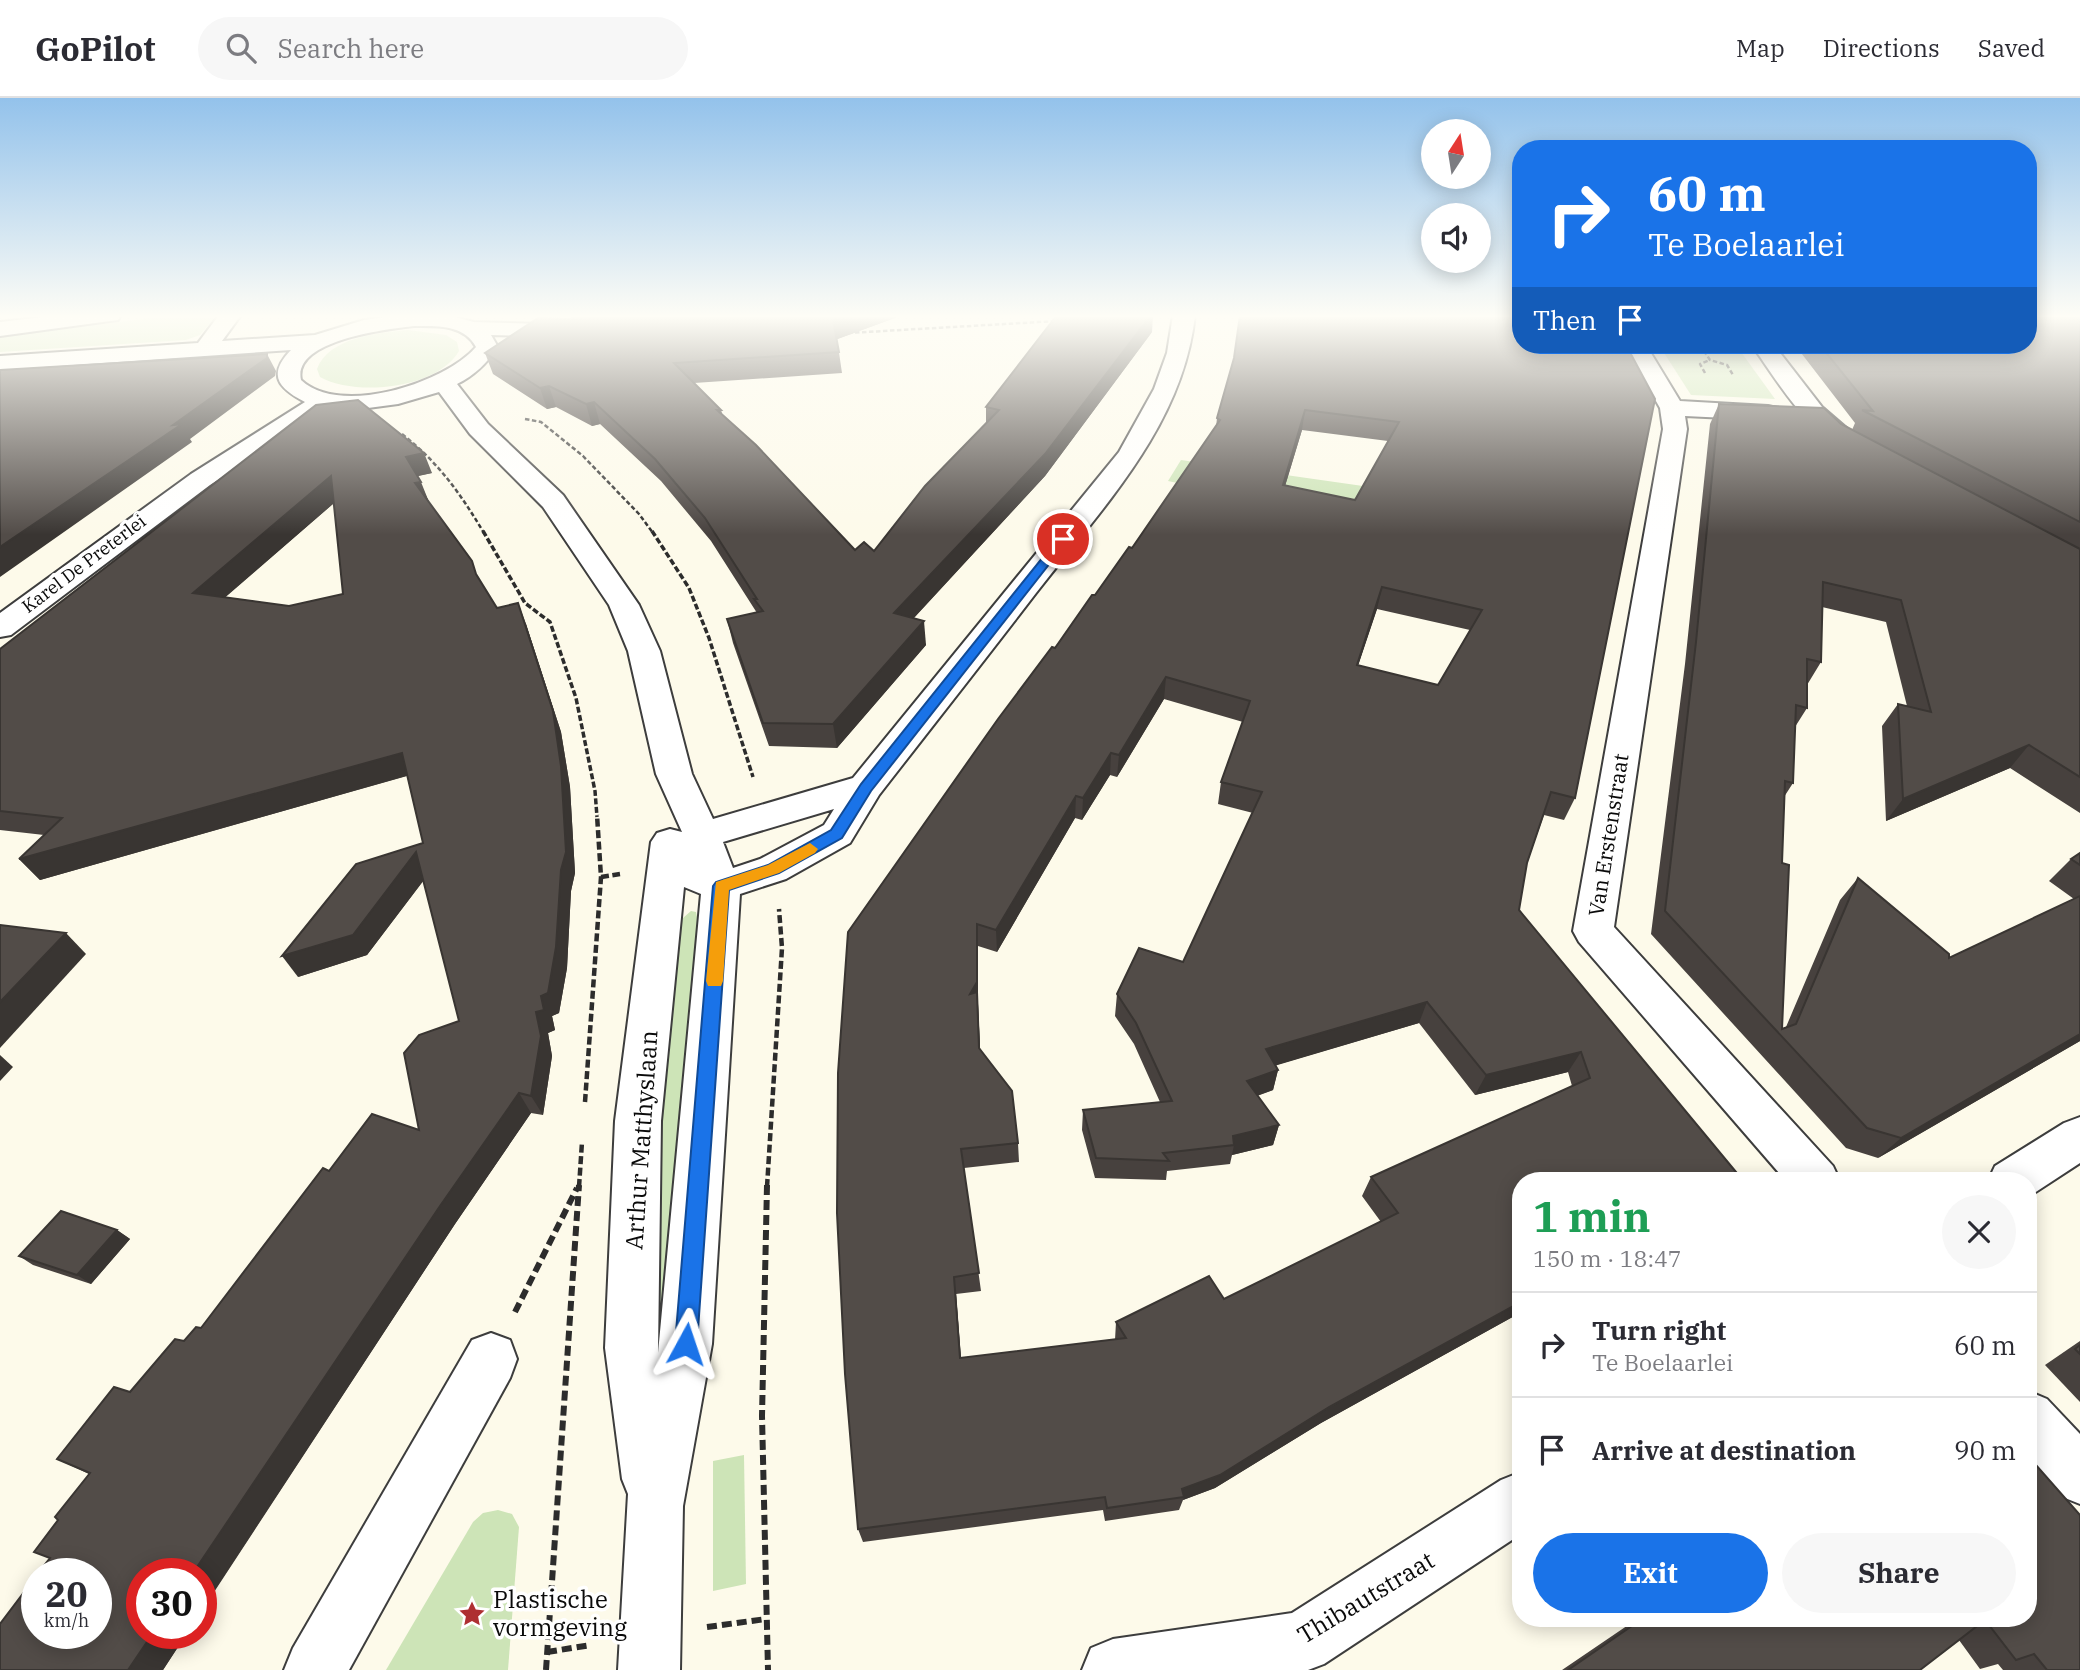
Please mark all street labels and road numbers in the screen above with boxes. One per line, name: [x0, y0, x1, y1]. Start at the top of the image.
street label: Karel De Preterlei: [17, 509, 151, 618]
street label: Van Erstenstraat: [1581, 752, 1635, 918]
street label: Arthur Matthyslaan: [617, 1029, 665, 1251]
street label: Thibautstraat: [1291, 1544, 1440, 1651]

